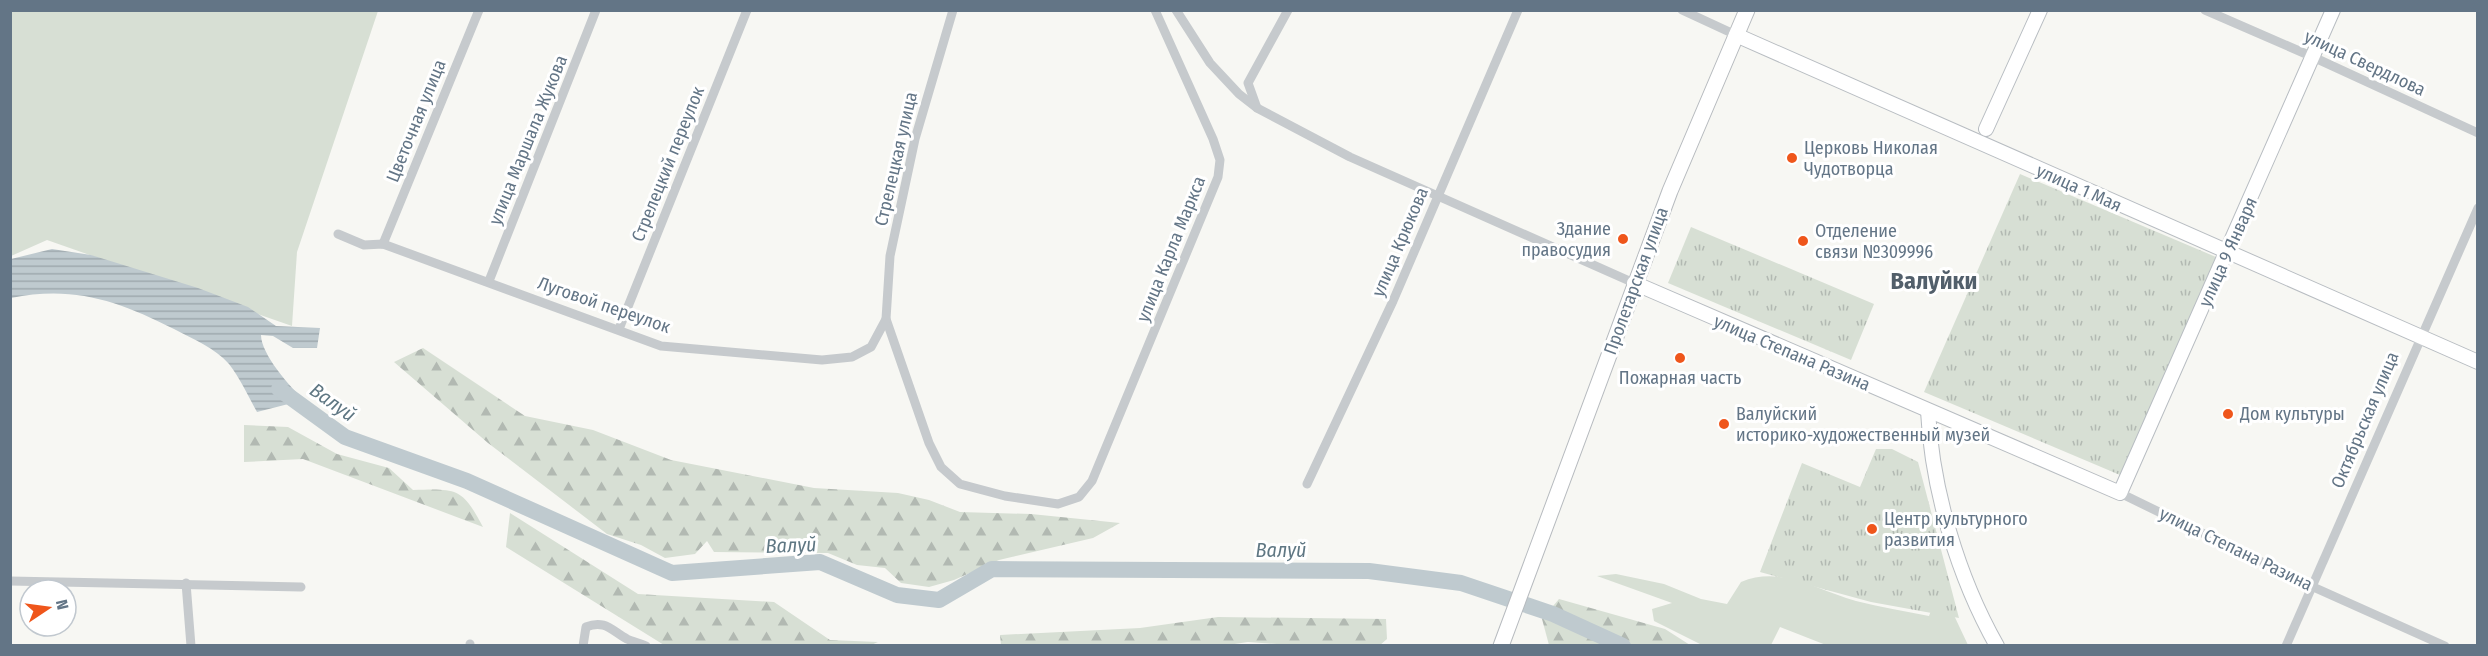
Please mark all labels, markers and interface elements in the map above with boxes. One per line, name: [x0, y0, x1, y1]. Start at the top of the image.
street label: улица Свердлова: [2301, 25, 2429, 101]
street label: улица Маршала Жукова: [484, 52, 572, 228]
street label: Цветочная улица: [381, 56, 451, 185]
street label: Стрелецкий переулок: [627, 83, 709, 245]
street label: Стрелецкая улица: [870, 90, 922, 228]
place label: Церковь Николая Чудотворца: [1804, 137, 1938, 180]
marker: Церковь Николая Чудотворца: [1785, 151, 1799, 165]
street label: улица 1 Мая: [2033, 159, 2125, 217]
street label: улица Карла Маркса: [1132, 173, 1210, 325]
street label: улица Крюкова: [1367, 184, 1433, 300]
street label: улица 9 Января: [2194, 194, 2262, 310]
street label: Пролетарская улица: [1599, 204, 1673, 358]
place label: Здание правосудия: [1522, 218, 1611, 261]
place label: Отделение связи №309996: [1815, 220, 1933, 263]
marker: Здание правосудия: [1616, 232, 1630, 246]
marker: Отделение связи №309996: [1796, 234, 1810, 248]
district label: Валуйки: [1891, 267, 1977, 295]
street label: Луговой переулок: [535, 272, 674, 338]
street label: улица Степана Разина: [1711, 310, 1874, 396]
street label: Октябрьская улица: [2326, 348, 2404, 491]
marker: Пожарная часть: [1673, 351, 1687, 365]
place label: Пожарная часть: [1619, 367, 1741, 389]
water label: Валуй: [305, 378, 361, 426]
place label: Валуйский историко-художественный музей: [1736, 403, 1990, 446]
place label: Дом культуры: [2239, 403, 2345, 425]
marker: Дом культуры: [2221, 407, 2235, 421]
marker: Валуйский историко-художественный музей: [1717, 417, 1731, 431]
street label: улица Степана Разина: [2156, 502, 2316, 596]
place label: Центр культурного развития: [1884, 508, 2028, 551]
marker: Центр культурного развития: [1865, 522, 1879, 536]
water label: Валуй: [765, 532, 817, 558]
water label: Валуй: [1256, 538, 1306, 562]
north arrow: [18, 578, 78, 638]
text: N: [52, 598, 72, 612]

